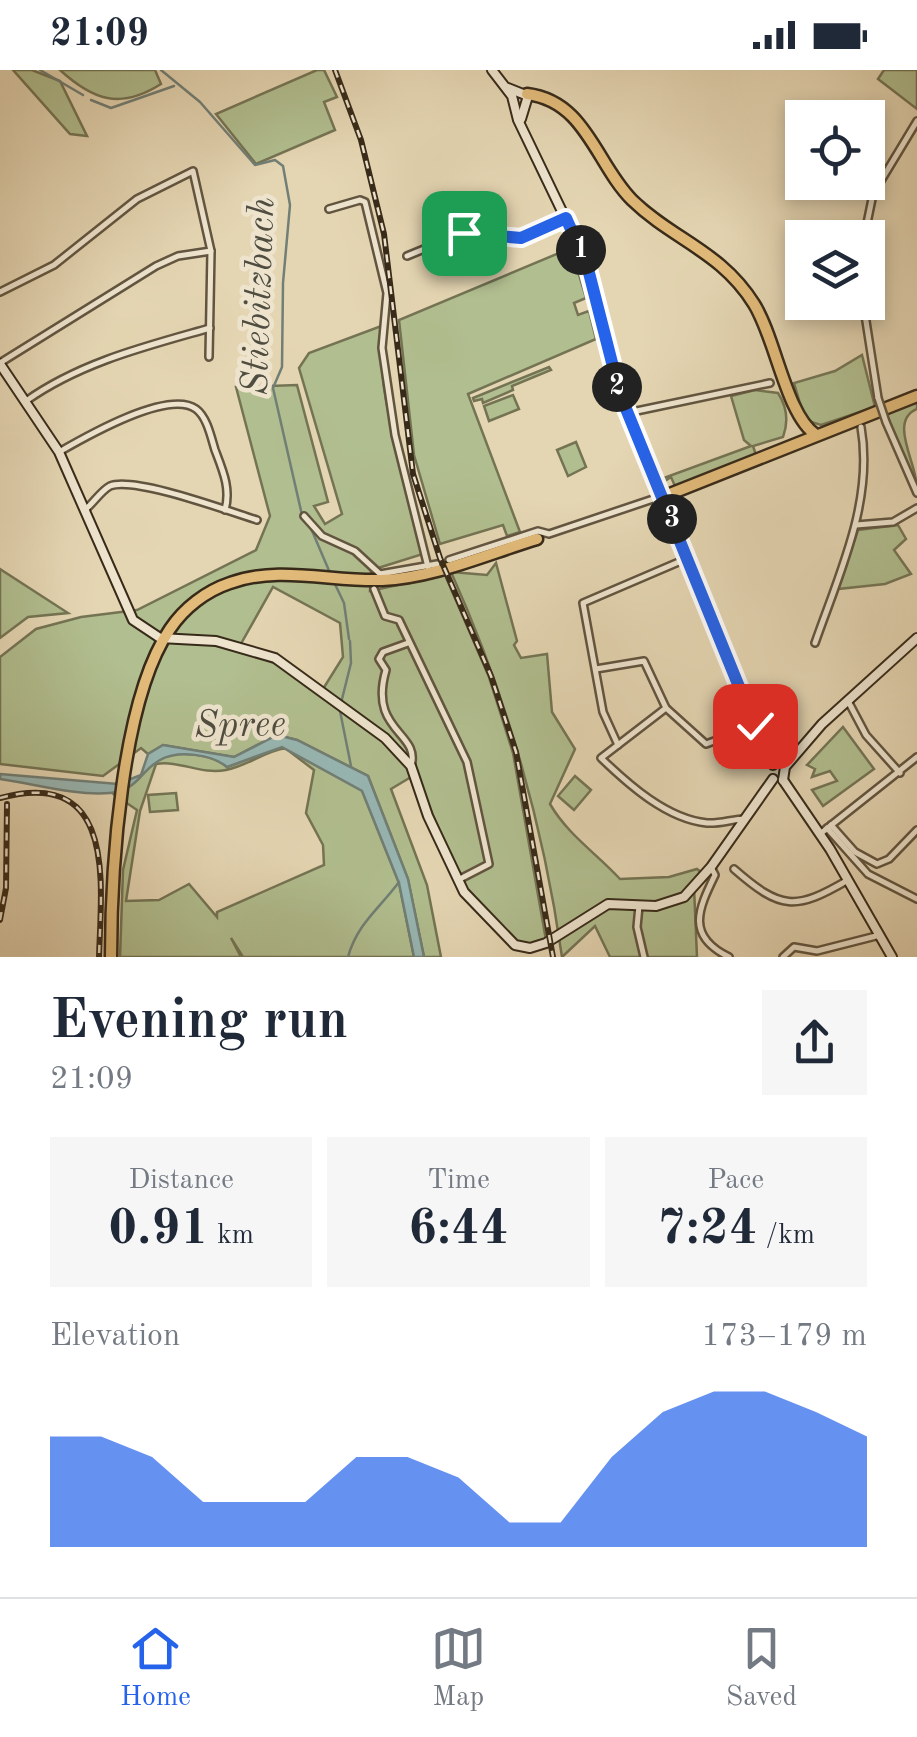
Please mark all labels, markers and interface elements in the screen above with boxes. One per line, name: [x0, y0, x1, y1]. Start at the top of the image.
text: 21:09: [50, 16, 149, 54]
map controls: [785, 100, 885, 320]
button: locate: [785, 100, 885, 200]
pin: [422, 191, 507, 276]
water label: Stiebitzbach: [238, 197, 282, 396]
icon: arrive: [437, 206, 492, 261]
button: layers: [785, 220, 885, 320]
pin: 1: [556, 225, 606, 275]
text: 1: [573, 236, 589, 264]
pin: 2: [592, 362, 642, 412]
text: 2: [609, 373, 625, 401]
pin: 3: [647, 494, 697, 544]
text: 3: [664, 505, 680, 533]
pin: [713, 684, 798, 769]
icon: check: [728, 699, 783, 754]
water label: Spree: [194, 706, 286, 746]
button: share: [762, 990, 867, 1095]
text: Evening run: [50, 995, 348, 1050]
text: 21:09: [50, 1064, 133, 1096]
text: Distance: [128, 1167, 234, 1195]
text: Time: [427, 1167, 490, 1195]
text: Pace: [707, 1167, 764, 1195]
text: 0.91: [108, 1205, 209, 1255]
text: 6:44: [408, 1205, 509, 1255]
text: 7:24: [657, 1205, 758, 1255]
text: km: [209, 1222, 254, 1250]
text: /km: [758, 1222, 815, 1250]
text: Elevation: [50, 1321, 180, 1353]
text: 173–179 m: [701, 1321, 867, 1353]
tab: Home: [120, 1621, 191, 1716]
tab: Map: [431, 1621, 486, 1716]
tab: Saved: [726, 1621, 797, 1716]

